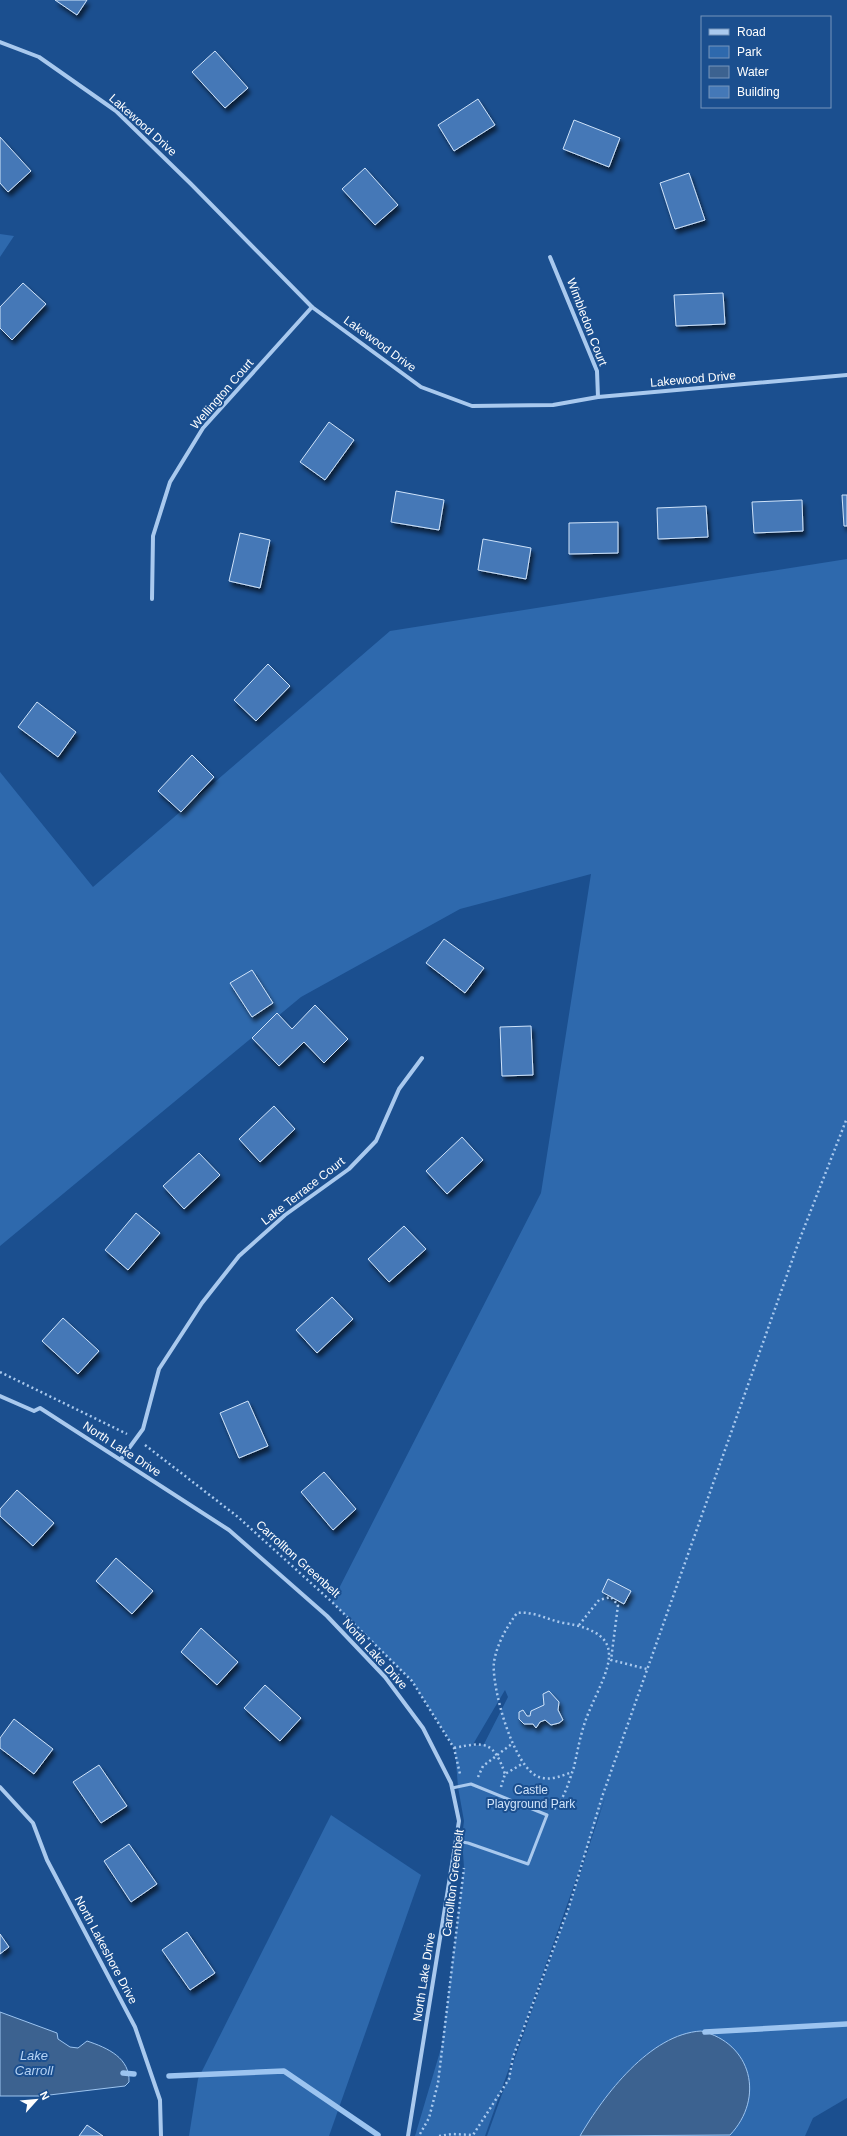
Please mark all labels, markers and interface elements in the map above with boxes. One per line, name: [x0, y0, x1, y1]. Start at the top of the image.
legend: [701, 16, 831, 108]
text: Road: [737, 25, 766, 39]
text: Park: [737, 45, 763, 59]
text: Water: [737, 65, 769, 79]
text: Building: [737, 85, 780, 99]
street label: Lakewood Drive: [106, 91, 180, 159]
street label: Wimbledon Court: [564, 276, 610, 368]
street label: Lakewood Drive: [341, 313, 419, 375]
street label: Wellington Court: [188, 356, 257, 432]
street label: Lakewood Drive: [650, 368, 737, 390]
street label: Lake Terrace Court: [259, 1154, 348, 1228]
street label: North Lake Drive: [80, 1419, 164, 1480]
street label: Carrollton Greenbelt: [253, 1518, 343, 1601]
street label: North Lake Drive: [340, 1616, 411, 1692]
park label: Castle Playground Park: [487, 1783, 576, 1811]
street label: Carrollton Greenbelt: [439, 1828, 467, 1937]
street label: North Lakeshore Drive: [72, 1894, 141, 2007]
street label: North Lake Drive: [410, 1931, 438, 2023]
water label: Lake Carroll: [15, 2048, 54, 2078]
north arrow: [16, 2080, 56, 2120]
text: N: [38, 2089, 52, 2102]

